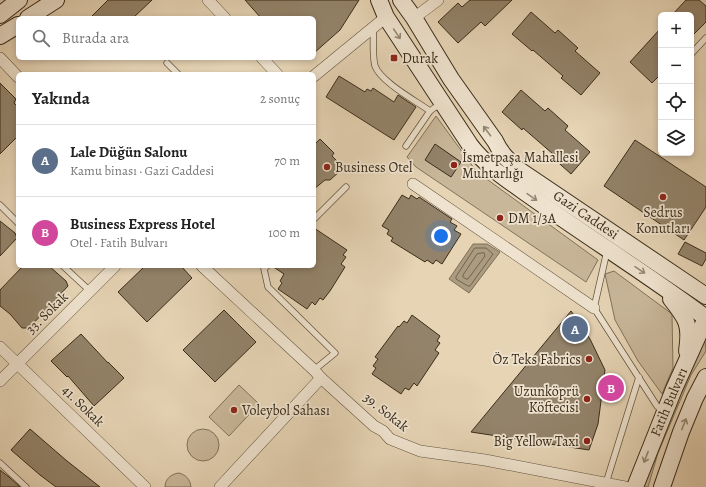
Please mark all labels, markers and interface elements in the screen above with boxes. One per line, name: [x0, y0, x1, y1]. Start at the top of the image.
map controls: [658, 12, 694, 156]
button: +: [658, 12, 694, 48]
search box: [16, 16, 316, 60]
icon: search: [30, 27, 52, 49]
text: Burada ara: [62, 28, 129, 48]
one-way arrow: [393, 29, 401, 40]
button: −: [658, 48, 694, 84]
place label: Durak: [402, 49, 438, 68]
marker: Durak: [389, 53, 399, 63]
button: locate: [658, 84, 694, 120]
text: Yakında: [32, 87, 90, 110]
text: 2 sonuç: [260, 90, 300, 107]
button: layers: [658, 120, 694, 156]
one-way arrow: [482, 125, 491, 136]
text: Lale Düğün Salonu: [70, 142, 188, 162]
place label: İsmetpaşa Mahallesi Muhtarlığı: [462, 148, 579, 183]
text: A: [41, 152, 49, 169]
text: 70 m: [274, 152, 300, 169]
place label: Business Otel: [335, 158, 413, 177]
marker: İsmetpaşa Mahallesi Muhtarlığı: [449, 160, 459, 170]
text: Kamu binası · Gazi Caddesi: [70, 162, 214, 179]
marker: Business Otel: [322, 162, 332, 172]
street label: Gazi Caddesi: [550, 186, 622, 244]
marker: Sedrus Konutları: [658, 192, 668, 202]
one-way arrow: [527, 193, 538, 201]
place label: Sedrus Konutları: [636, 203, 690, 238]
place label: DM 1/3A: [508, 209, 557, 228]
marker: DM 1/3A: [495, 213, 505, 223]
text: Business Express Hotel: [70, 214, 215, 234]
text: B: [41, 224, 49, 241]
text: 100 m: [268, 224, 300, 241]
your location: [431, 226, 451, 246]
text: Otel · Fatih Bulvarı: [70, 234, 168, 251]
one-way arrow: [634, 266, 645, 274]
street label: 33. Sokak: [22, 288, 72, 338]
pin: A: [562, 314, 588, 344]
place label: Öz Teks Fabrics: [493, 350, 581, 369]
marker: Öz Teks Fabrics: [584, 354, 594, 364]
street label: Fatih Bulvarı: [646, 365, 692, 439]
pin: B: [598, 373, 624, 403]
street label: 41. Sokak: [58, 381, 108, 431]
place label: Uzunköprü Köftecisi: [514, 382, 579, 417]
street label: 39. Sokak: [359, 388, 413, 436]
marker: Uzunköprü Köftecisi: [582, 394, 592, 404]
place label: Voleybol Sahası: [241, 401, 330, 420]
marker: Voleybol Sahası: [229, 405, 239, 415]
one-way arrow: [681, 418, 688, 430]
place label: Big Yellow Taxi: [494, 432, 579, 451]
marker: Big Yellow Taxi: [582, 436, 592, 446]
one-way arrow: [642, 451, 650, 463]

